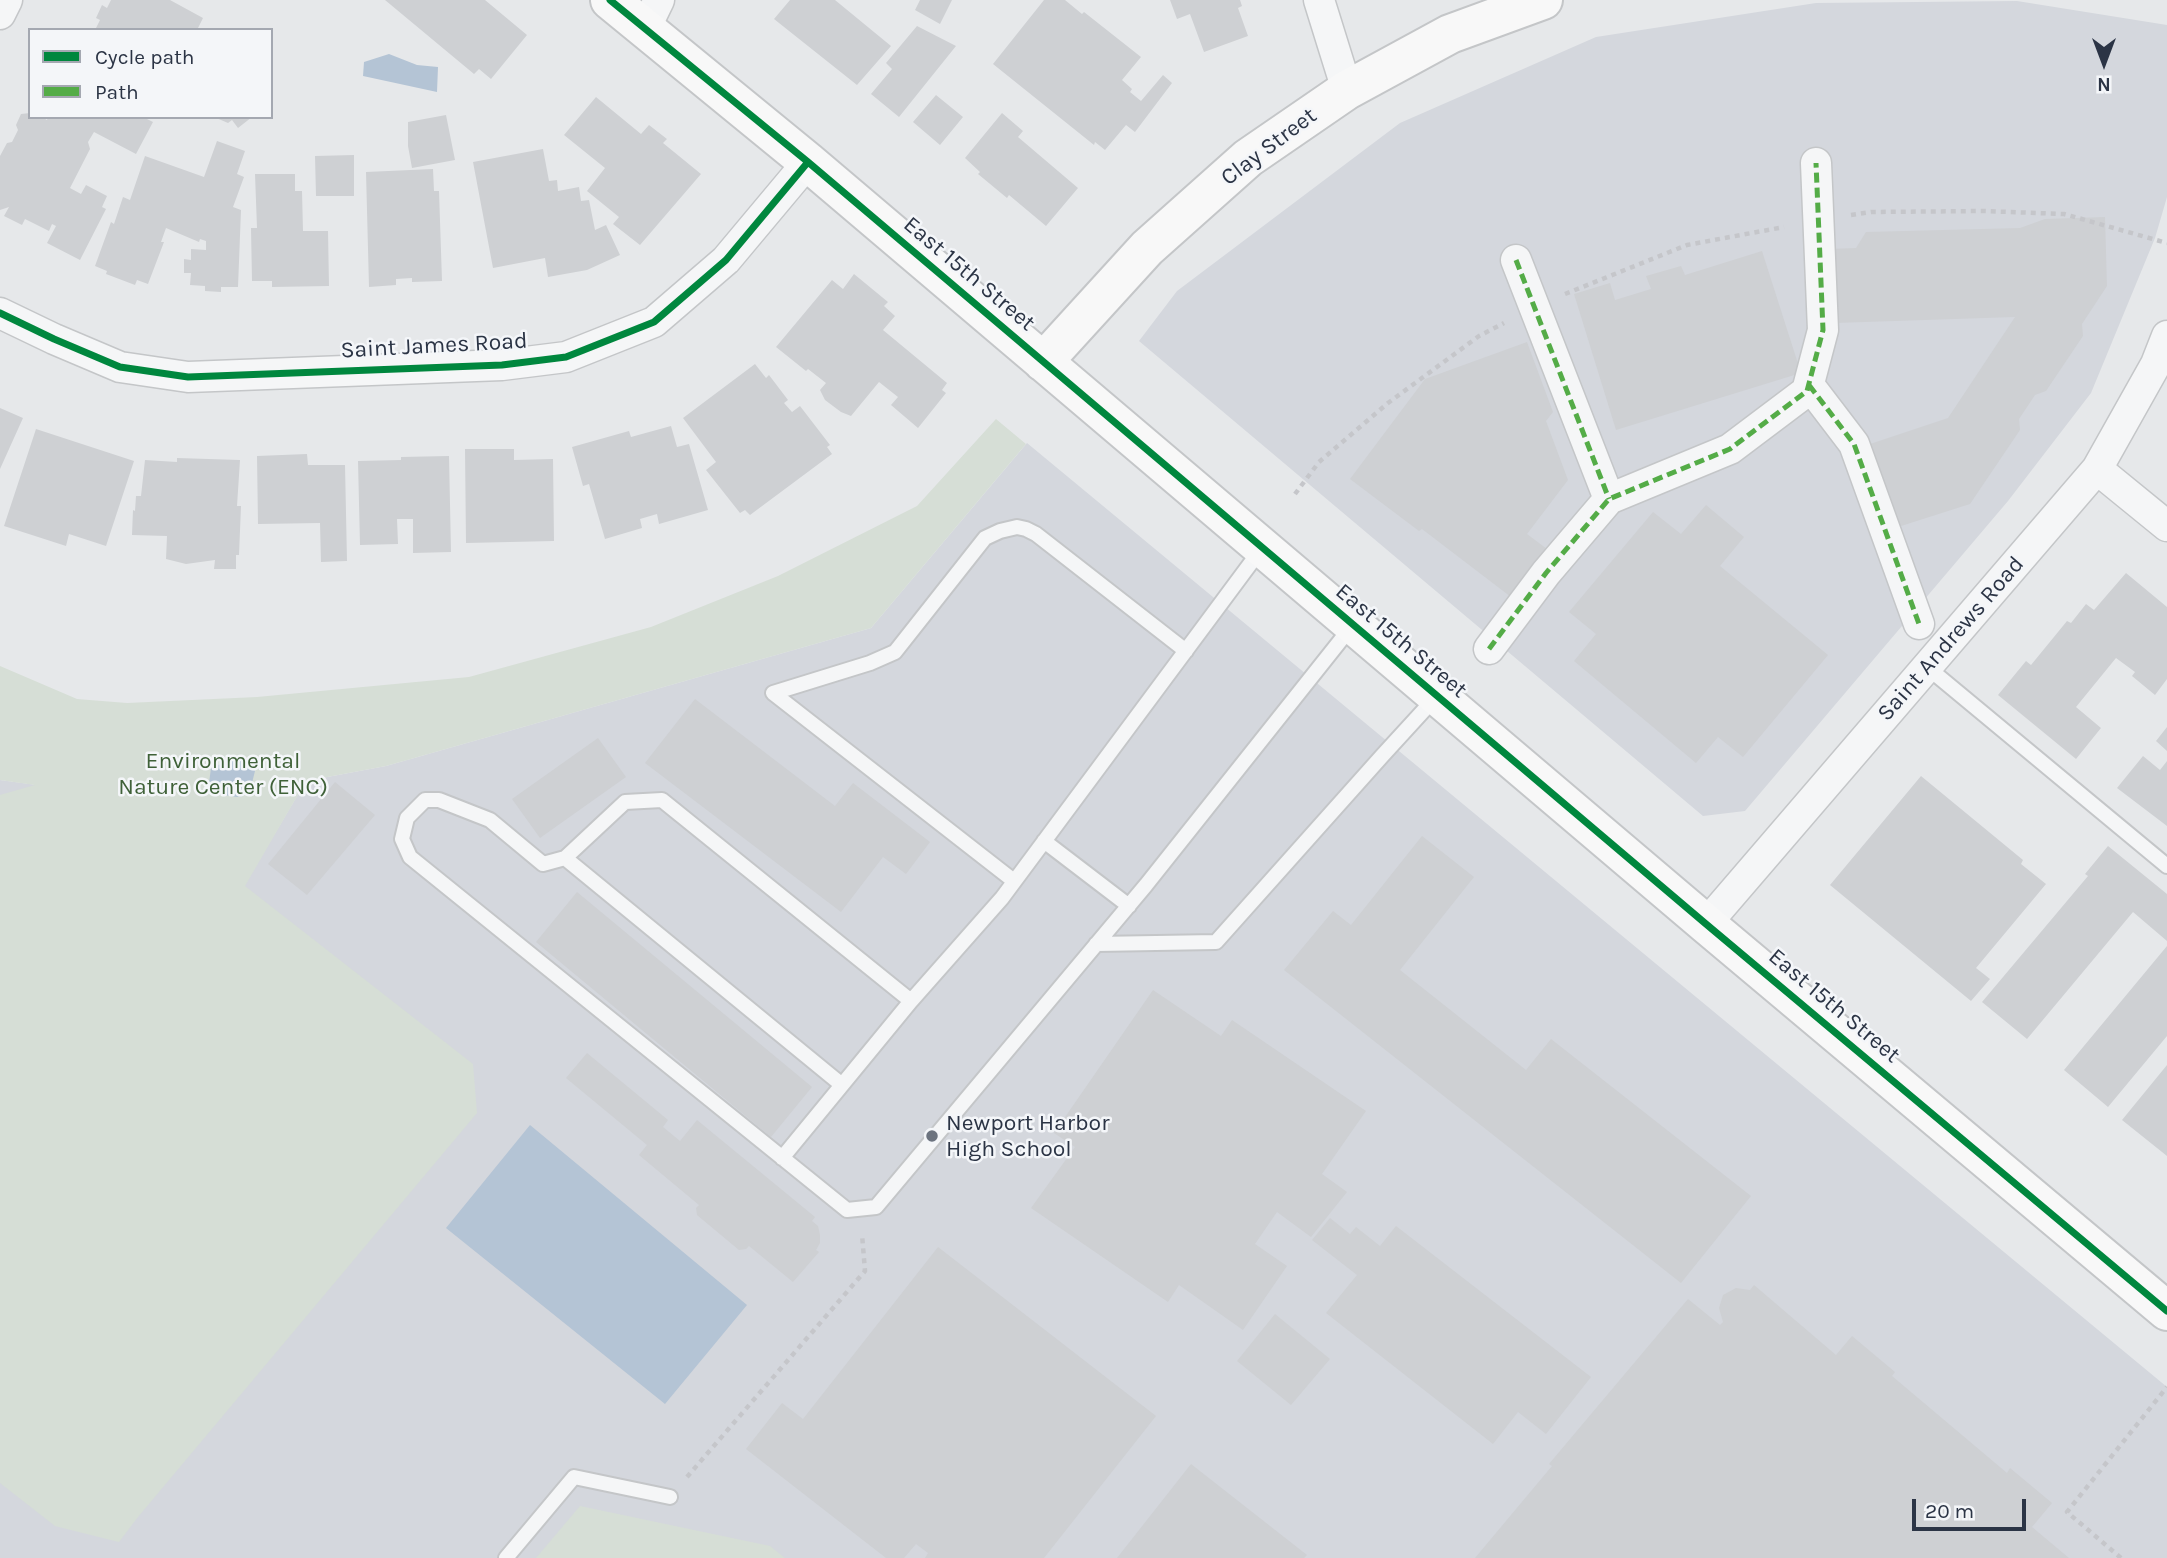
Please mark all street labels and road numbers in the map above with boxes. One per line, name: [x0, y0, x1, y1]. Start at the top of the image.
street label: Clay Street: [1216, 102, 1322, 192]
street label: East 15th Street: [898, 211, 1040, 337]
street label: Saint James Road: [340, 327, 528, 365]
street label: Saint Andrews Road: [1872, 551, 2030, 727]
street label: East 15th Street: [1330, 578, 1472, 704]
street label: East 15th Street: [1763, 943, 1905, 1069]

